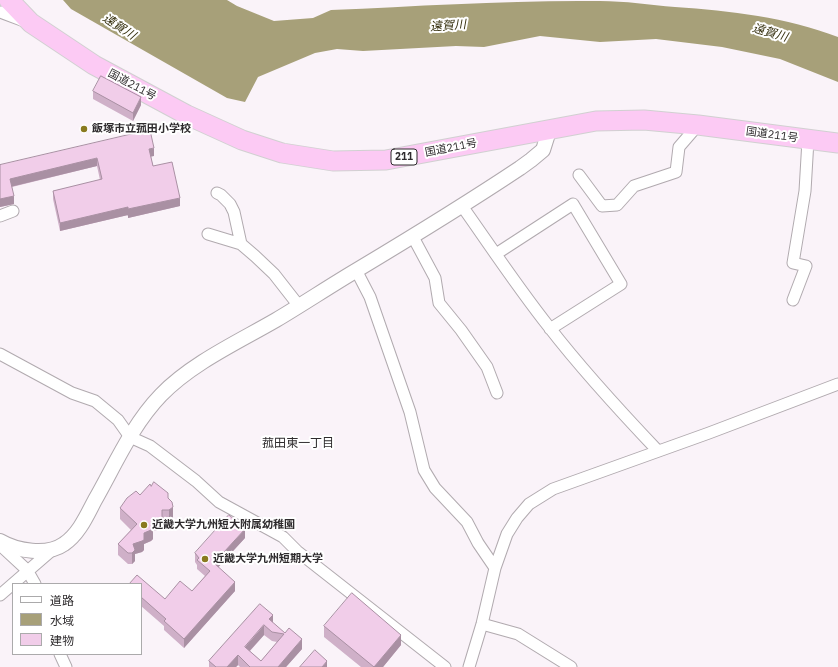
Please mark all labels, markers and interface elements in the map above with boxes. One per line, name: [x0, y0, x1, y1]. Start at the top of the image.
water label: 遠賀川: [100, 11, 138, 43]
water label: 遠賀川: [430, 18, 466, 34]
water label: 遠賀川: [751, 21, 789, 45]
street label: 国道211号: [106, 67, 158, 103]
place label: 飯塚市立菰田小学校: [92, 122, 191, 136]
marker: 飯塚市立菰田小学校: [79, 124, 89, 134]
street label: 国道211号: [745, 125, 799, 145]
street label: 国道211号: [424, 136, 478, 160]
road number: 211: [391, 149, 417, 165]
district label: 菰田東一丁目: [262, 437, 334, 451]
place label: 近畿大学九州短大附属幼稚園: [152, 518, 295, 532]
marker: 近畿大学九州短大附属幼稚園: [139, 520, 149, 530]
place label: 近畿大学九州短期大学: [213, 552, 323, 566]
marker: 近畿大学九州短期大学: [200, 554, 210, 564]
legend: [12, 583, 142, 655]
text: 道路: [50, 593, 74, 608]
text: 水域: [50, 613, 74, 628]
text: 建物: [50, 633, 74, 648]

